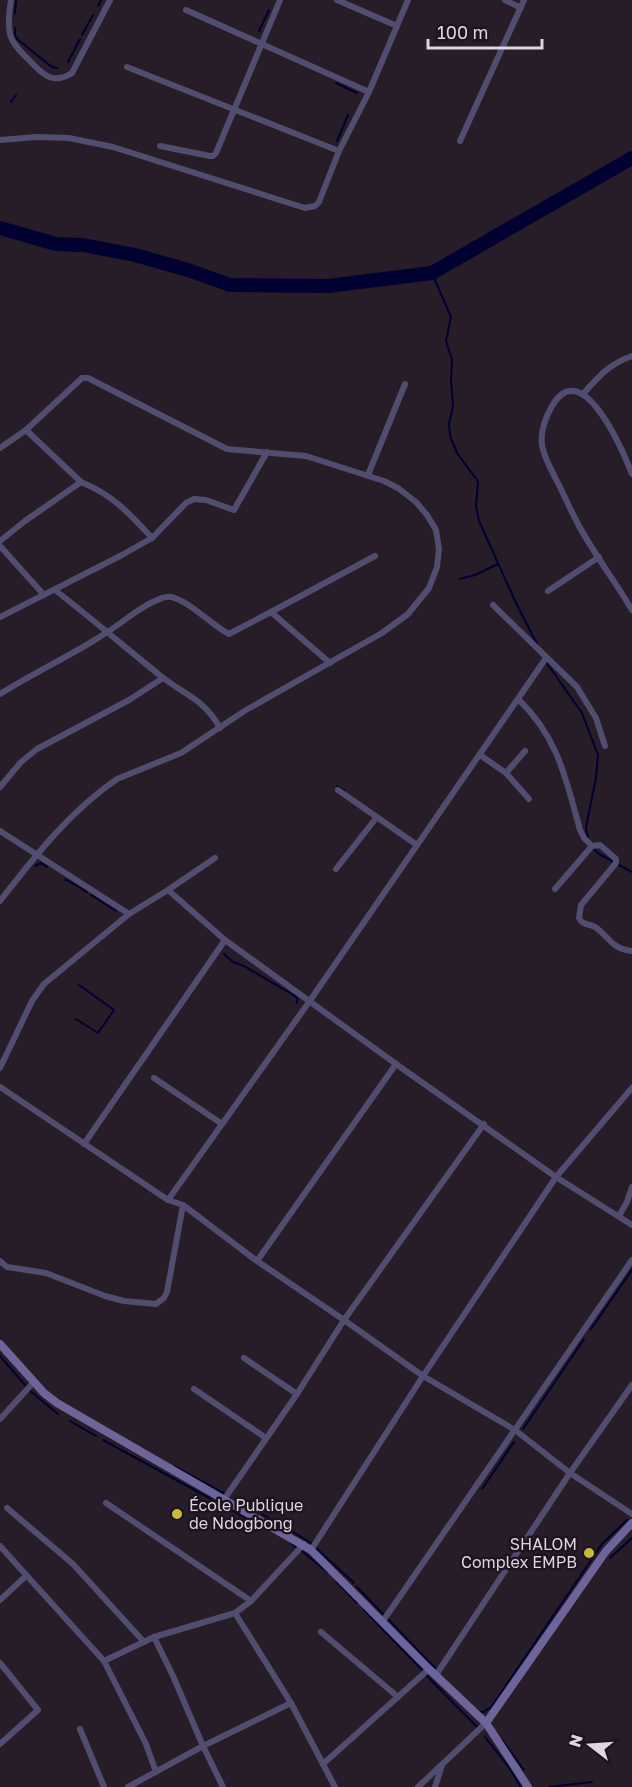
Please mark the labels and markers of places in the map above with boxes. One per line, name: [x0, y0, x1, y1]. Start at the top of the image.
place label: École Publique de Ndogbong: [189, 1495, 303, 1533]
marker: École Publique de Ndogbong: [170, 1507, 184, 1521]
place label: SHALOM Complex EMPB: [461, 1534, 577, 1572]
marker: SHALOM Complex EMPB: [582, 1546, 596, 1560]

